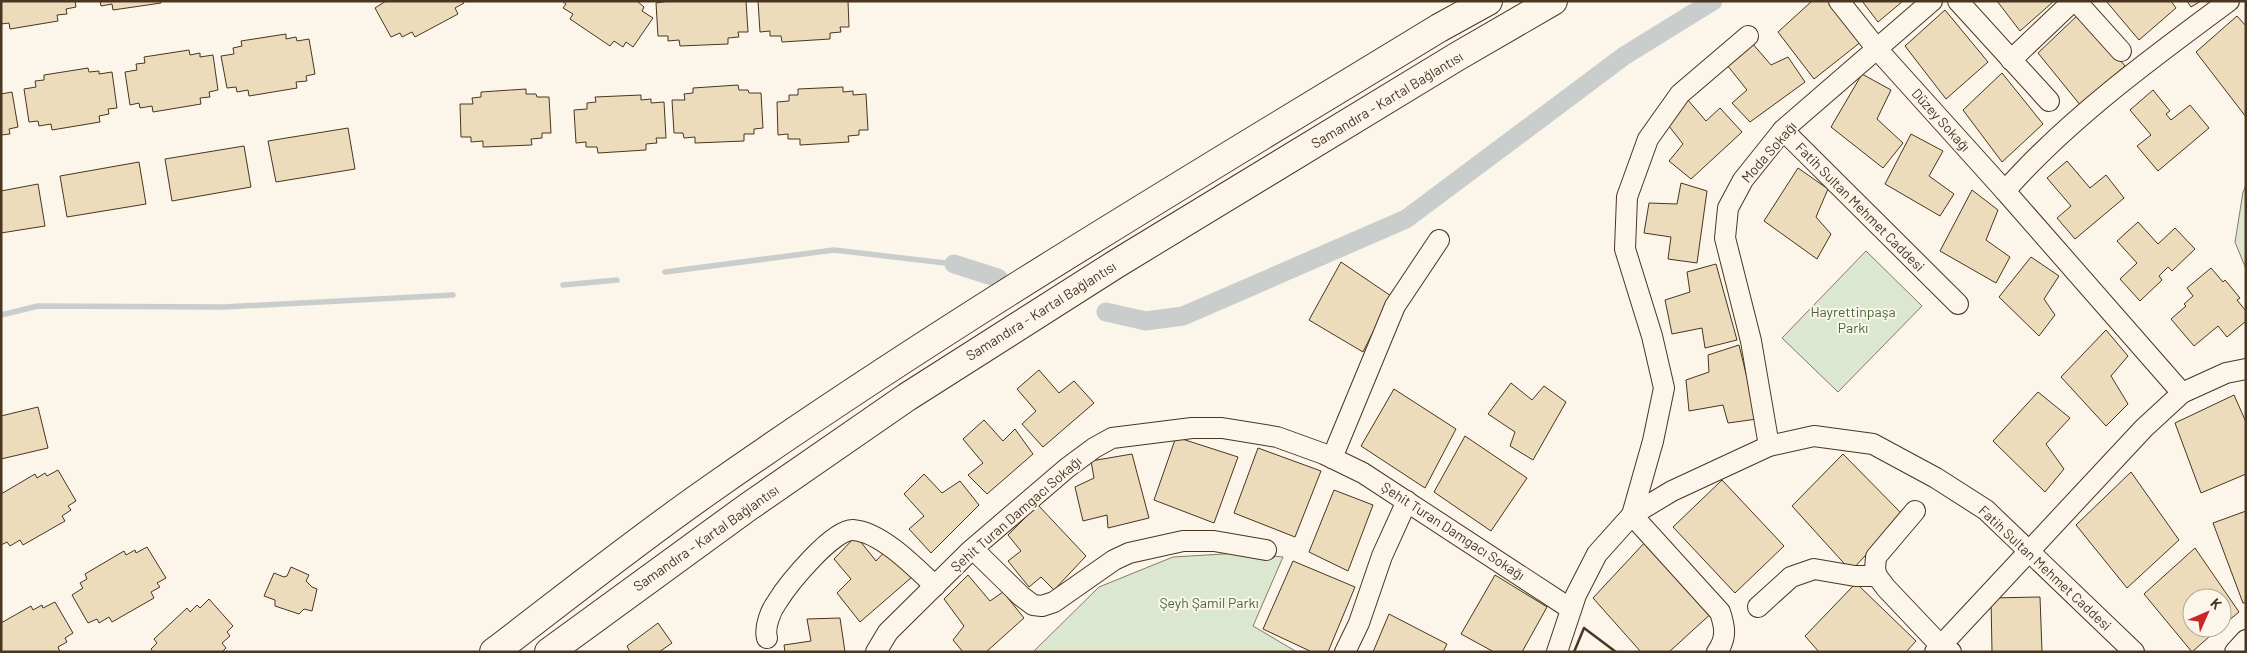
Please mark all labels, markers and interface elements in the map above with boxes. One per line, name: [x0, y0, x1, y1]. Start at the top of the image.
street label: Samandıra - Kartal Bağlantısı: [1308, 48, 1466, 152]
street label: Düzey Sokağı: [1909, 85, 1974, 155]
street label: Moda Sokağı: [1737, 118, 1800, 186]
street label: Fatih Sultan Mehmet Caddesi: [1792, 139, 1928, 275]
street label: Samandıra - Kartal Bağlantısı: [963, 257, 1119, 364]
park label: Hayrettinpaşa Parkı: [1810, 303, 1896, 336]
street label: Şehit Turan Damgacı Sokağı: [947, 452, 1084, 575]
street label: Şehit Turan Damgacı Sokağı: [1378, 478, 1528, 583]
street label: Samandıra - Kartal Bağlantısı: [630, 481, 782, 594]
street label: Fatih Sultan Mehmet Caddesi: [1975, 502, 2115, 634]
north arrow: [2182, 588, 2232, 638]
park label: Şeyh Şamil Parkı: [1159, 594, 1259, 611]
text: K: [2207, 594, 2226, 613]

